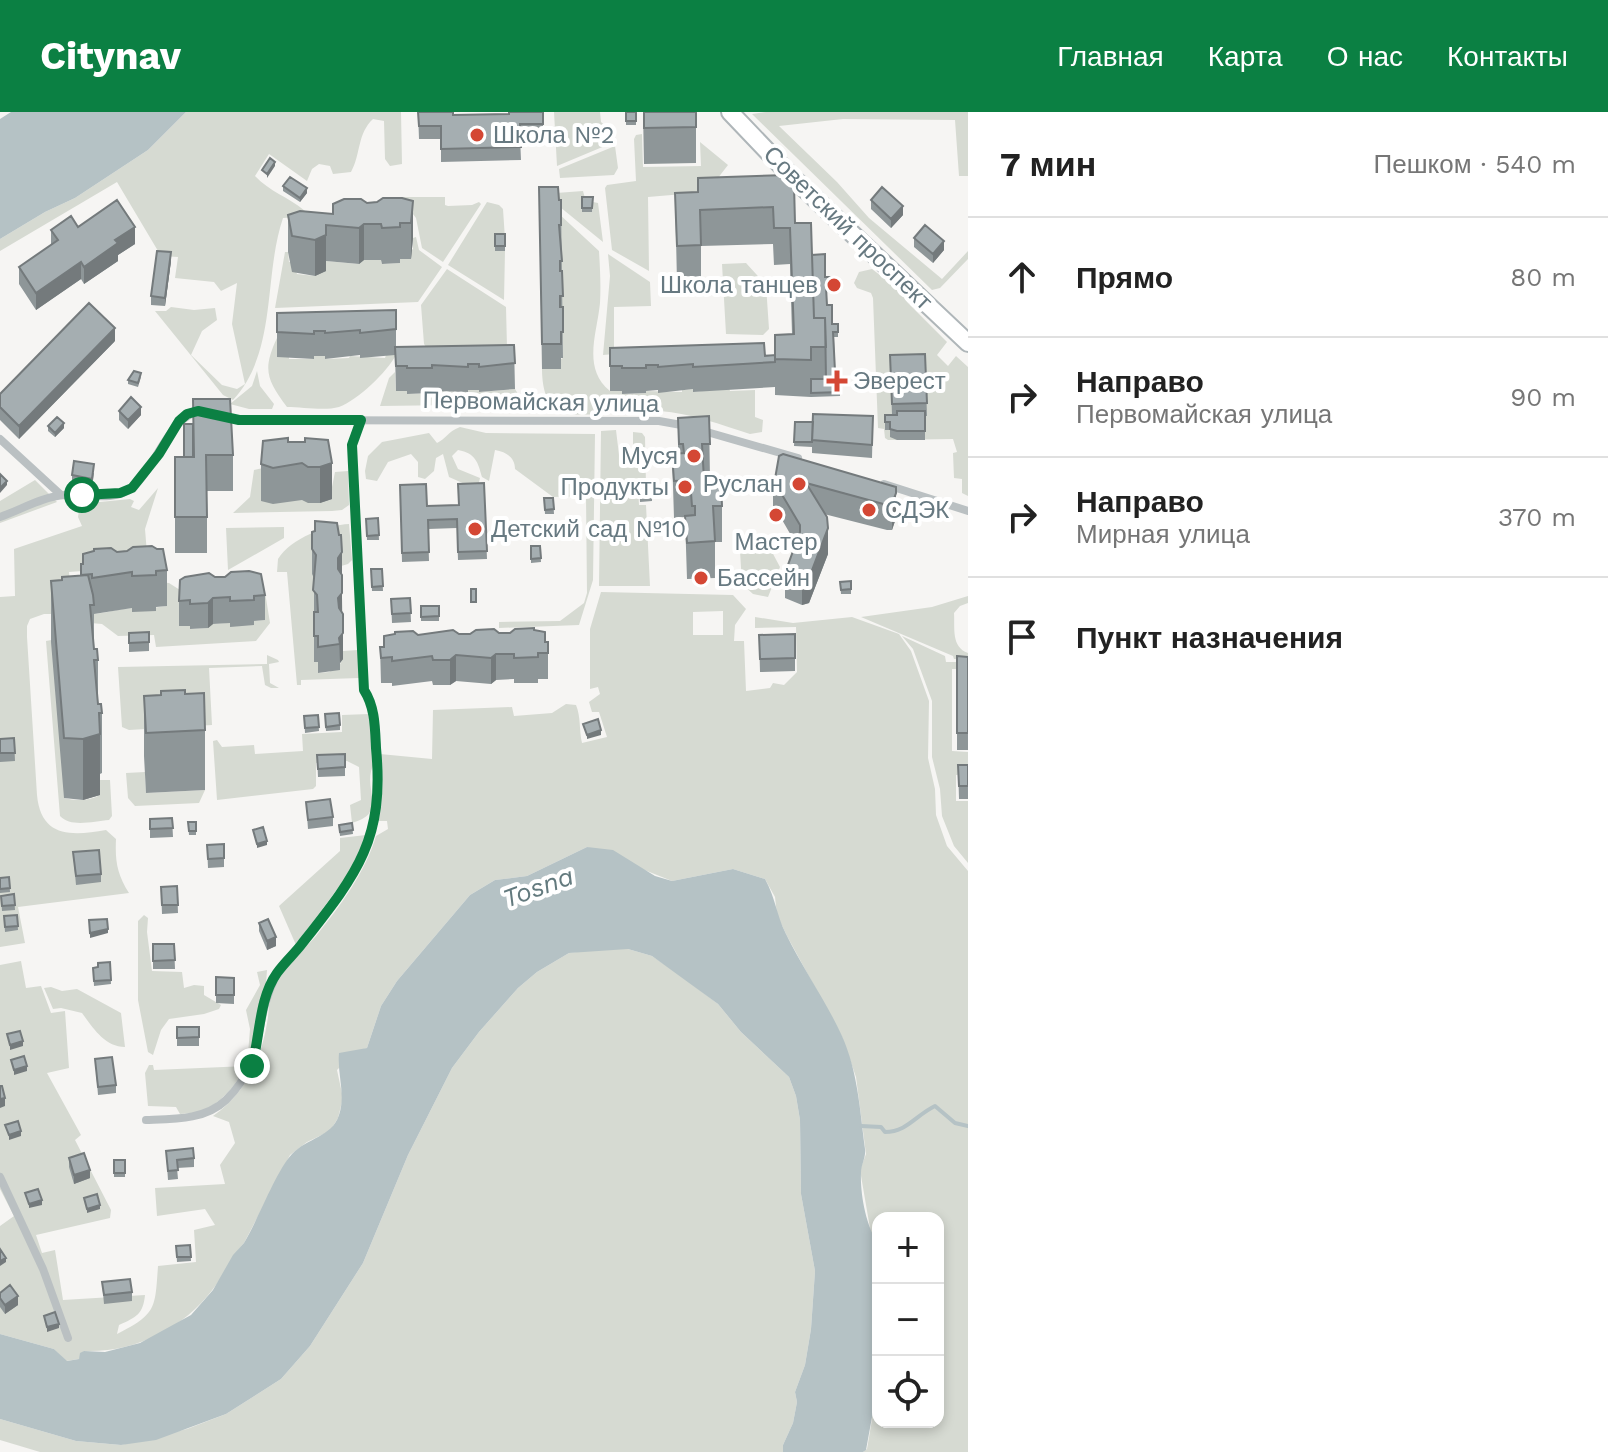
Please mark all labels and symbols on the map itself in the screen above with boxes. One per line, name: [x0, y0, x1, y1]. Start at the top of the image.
place label: Школа №2: [493, 121, 614, 149]
marker: Школа №2: [468, 126, 486, 144]
street label: Советский проспект: [758, 140, 938, 316]
place label: Школа танцев: [660, 271, 818, 299]
marker: Школа танцев: [825, 276, 843, 294]
place label: Эверест: [853, 367, 946, 395]
marker: Эверест: [828, 372, 846, 390]
street label: Первомайская улица: [422, 386, 660, 418]
place label: Муся: [621, 442, 678, 470]
marker: Муся: [685, 447, 703, 465]
place label: Руслан: [703, 470, 783, 498]
place label: Продукты: [561, 473, 669, 501]
marker: Руслан: [790, 475, 808, 493]
route start: [64, 477, 100, 513]
marker: Продукты: [676, 478, 694, 496]
place label: СДЭК: [885, 496, 949, 524]
marker: СДЭК: [860, 501, 878, 519]
marker: Мастер: [767, 506, 785, 524]
place label: Детский сад №10: [491, 515, 686, 543]
marker: Детский сад №10: [466, 520, 484, 538]
place label: Мастер: [734, 528, 818, 556]
place label: Бассейн: [717, 564, 810, 592]
marker: Бассейн: [692, 569, 710, 587]
water label: Tosna: [498, 860, 578, 914]
route end: [234, 1048, 270, 1084]

